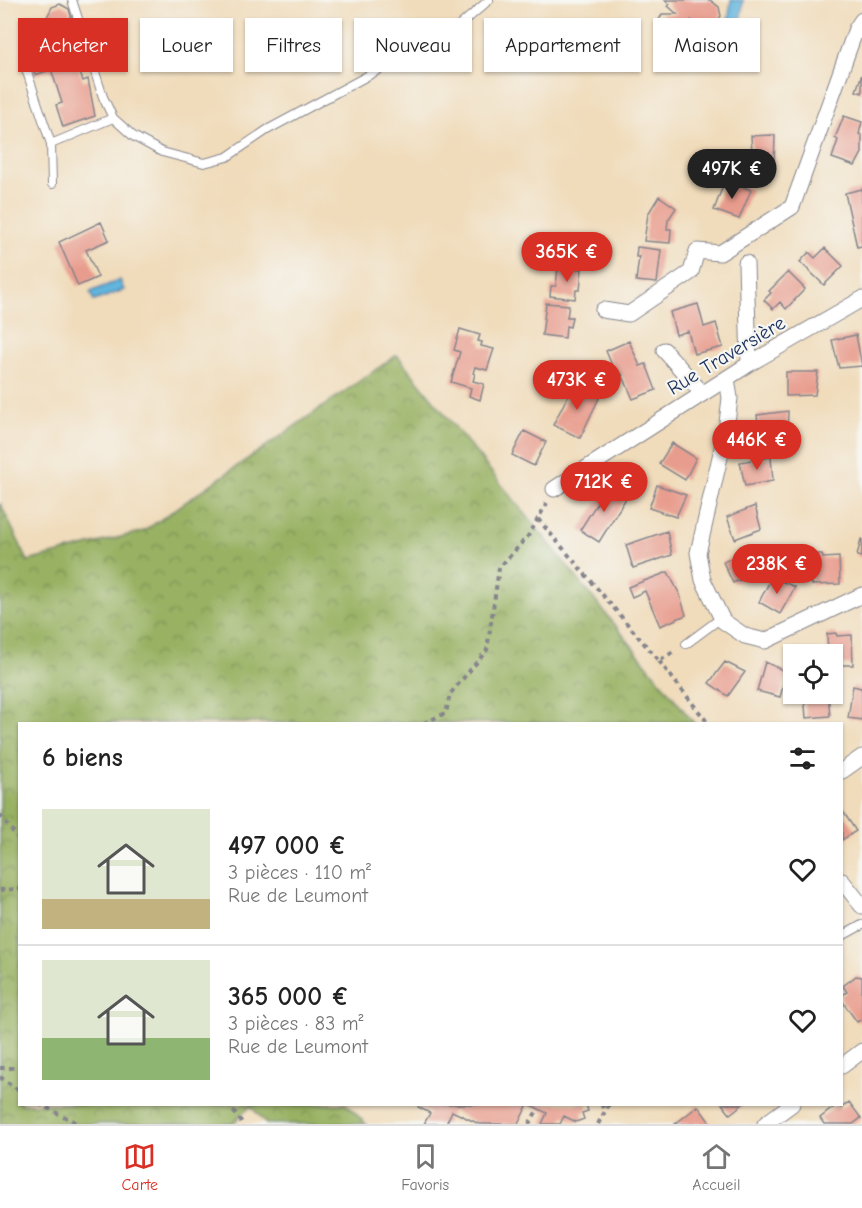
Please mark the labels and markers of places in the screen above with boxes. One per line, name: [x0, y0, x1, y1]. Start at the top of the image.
pin: 497K €: [683, 149, 781, 200]
pin: 365K €: [518, 232, 616, 283]
pin: 473K €: [528, 360, 626, 411]
pin: 446K €: [708, 420, 806, 471]
pin: 712K €: [555, 462, 653, 513]
pin: 238K €: [728, 544, 826, 595]

